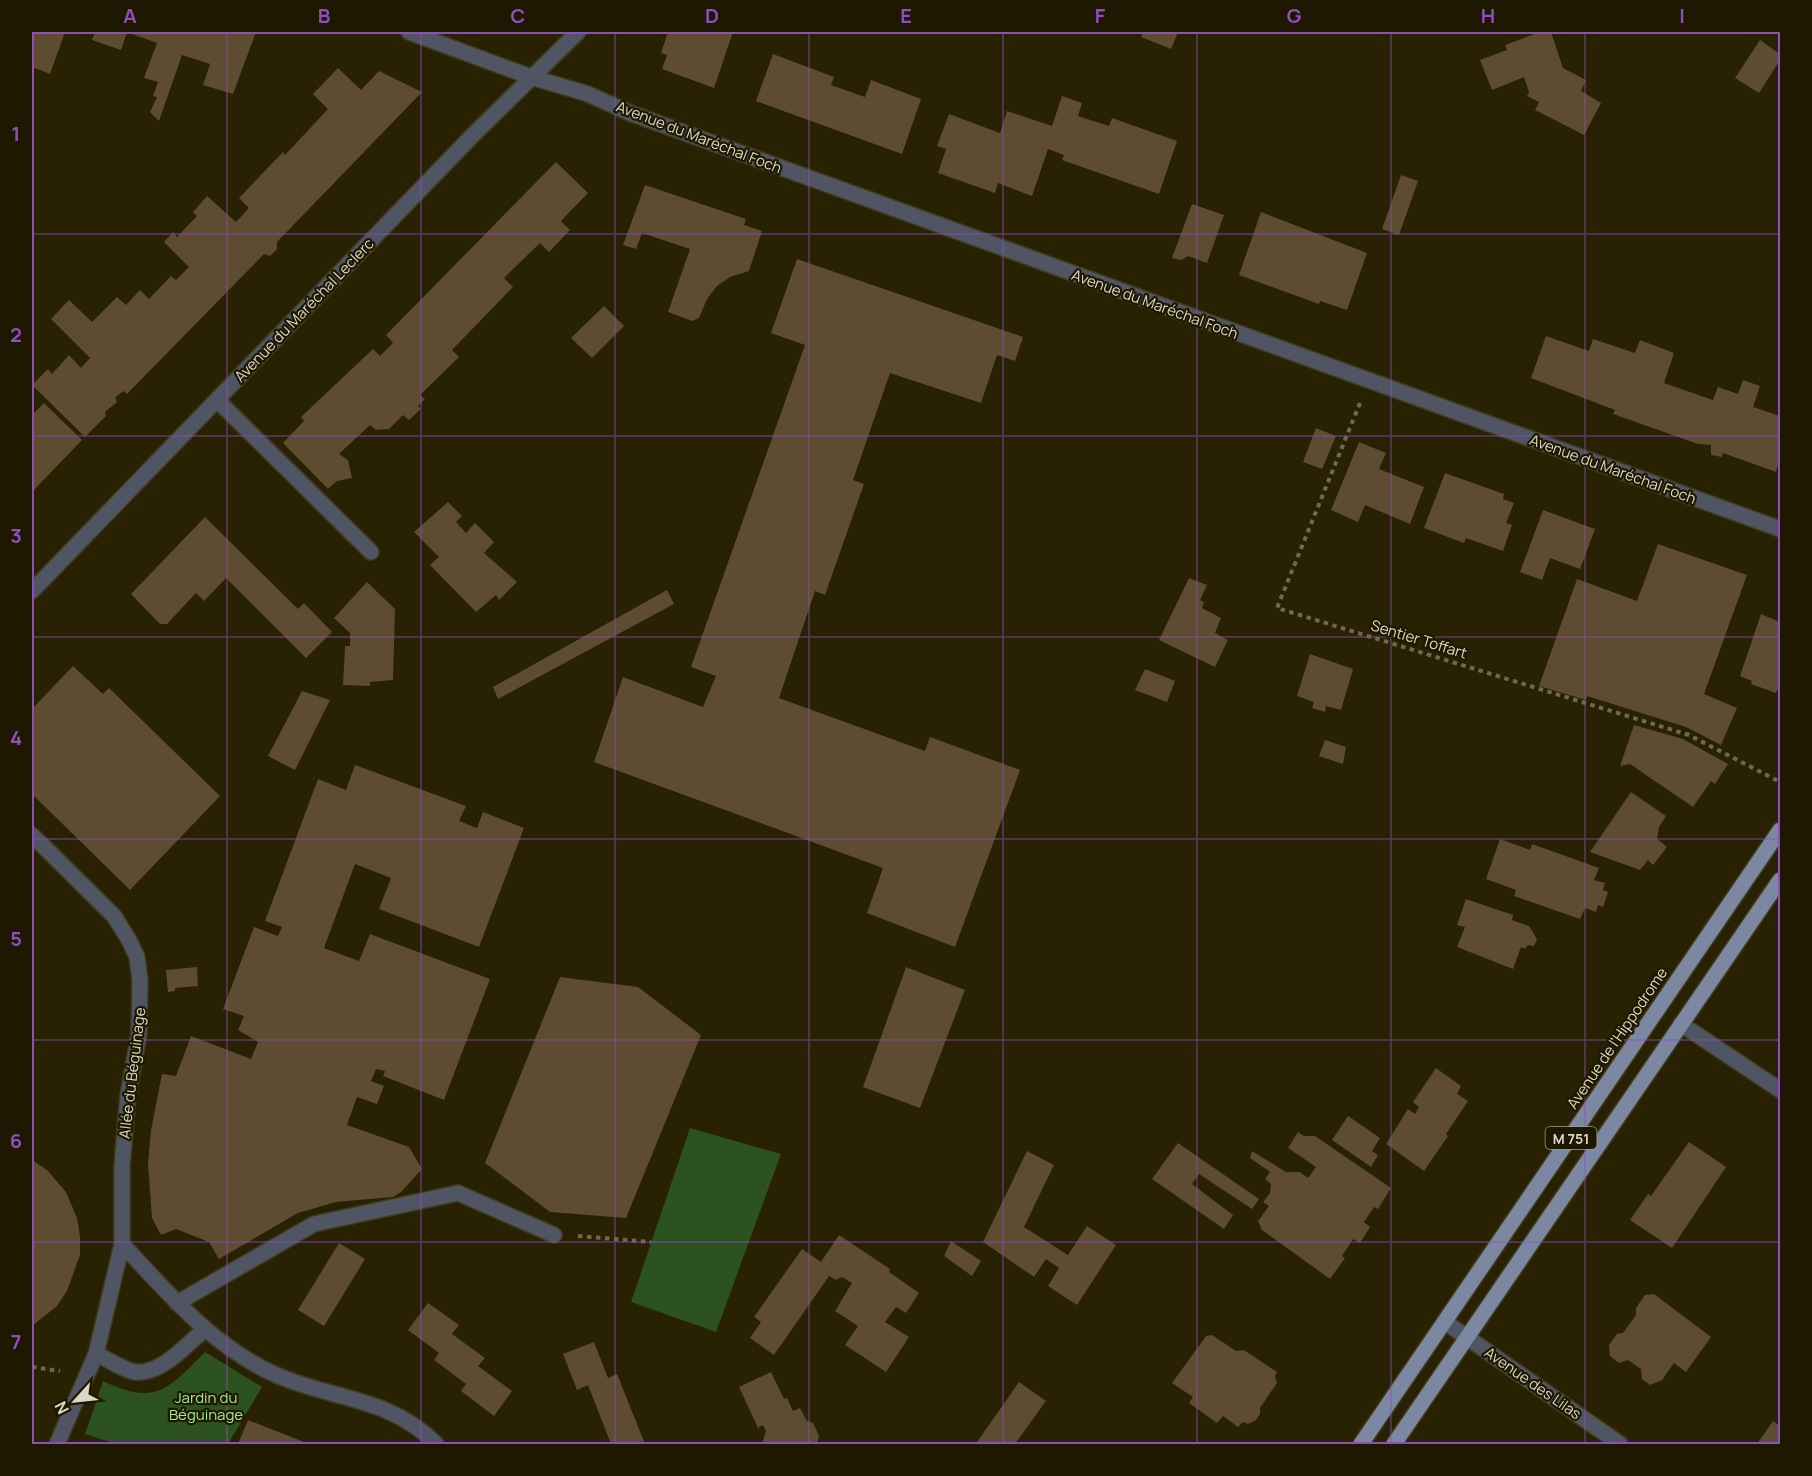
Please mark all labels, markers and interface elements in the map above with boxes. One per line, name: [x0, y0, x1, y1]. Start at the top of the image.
text: A: [123, 2, 137, 29]
text: B: [318, 2, 331, 29]
text: C: [511, 2, 525, 29]
text: D: [705, 2, 719, 29]
text: E: [900, 2, 912, 29]
text: F: [1095, 2, 1106, 29]
text: G: [1287, 2, 1302, 29]
text: H: [1481, 2, 1495, 29]
text: I: [1679, 2, 1685, 29]
street label: Avenue du Maréchal Foch: [613, 96, 785, 178]
text: 1: [12, 120, 20, 147]
street label: Avenue du Maréchal Leclerc: [230, 233, 378, 387]
street label: Avenue du Maréchal Foch: [1069, 264, 1241, 344]
text: 2: [10, 321, 22, 348]
street label: Avenue du Maréchal Foch: [1527, 429, 1699, 509]
text: 3: [10, 522, 22, 549]
street label: Sentier Toffart: [1368, 614, 1470, 664]
text: 4: [10, 724, 22, 751]
text: 5: [10, 925, 22, 952]
street label: Avenue de l'Hippodrome: [1562, 963, 1672, 1113]
street label: Allée du Béguinage: [114, 1006, 150, 1140]
text: 6: [10, 1127, 22, 1154]
road number: M 751: [1546, 1127, 1596, 1149]
text: 7: [11, 1328, 21, 1355]
street label: Avenue des Lilas: [1480, 1342, 1586, 1424]
north arrow: [45, 1371, 105, 1431]
park label: Jardin du Béguinage: [169, 1387, 243, 1425]
text: N: [49, 1398, 74, 1418]

